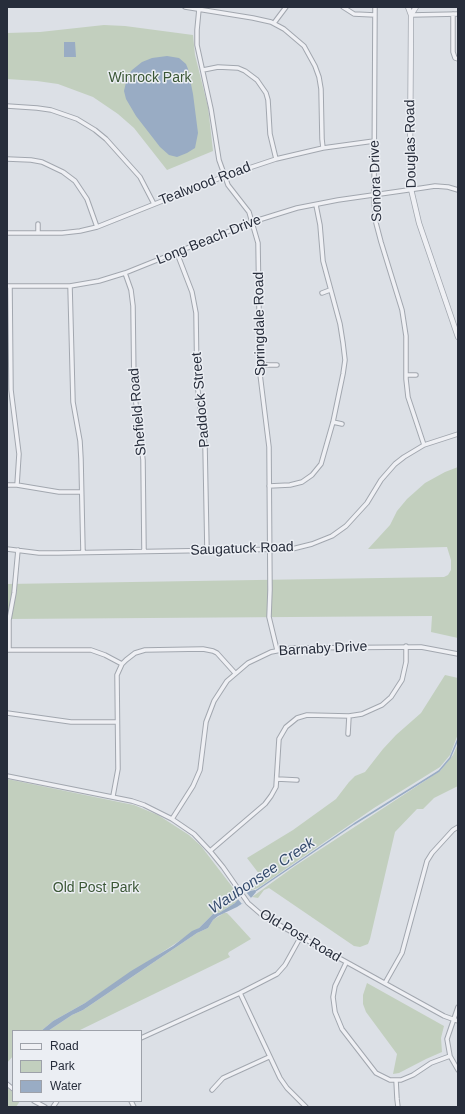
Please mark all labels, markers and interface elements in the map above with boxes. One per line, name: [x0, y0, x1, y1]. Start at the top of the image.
park label: Winrock Park: [108, 70, 192, 86]
street label: Douglas Road: [402, 99, 420, 189]
street label: Sonora Drive: [366, 140, 386, 222]
street label: Tealwood Road: [157, 159, 253, 209]
street label: Long Beach Drive: [154, 211, 264, 269]
street label: Springdale Road: [251, 272, 269, 376]
street label: Paddock Street: [188, 352, 214, 448]
street label: Shefield Road: [126, 367, 150, 457]
street label: Saugatuck Road: [190, 539, 294, 559]
street label: Barnaby Drive: [278, 638, 368, 660]
water label: Waubonsee Creek: [206, 834, 318, 918]
park label: Old Post Park: [53, 880, 139, 896]
street label: Old Post Road: [256, 906, 344, 966]
legend: [12, 1030, 142, 1102]
text: Road: [50, 1039, 79, 1053]
text: Park: [50, 1059, 75, 1073]
text: Water: [50, 1079, 82, 1093]

